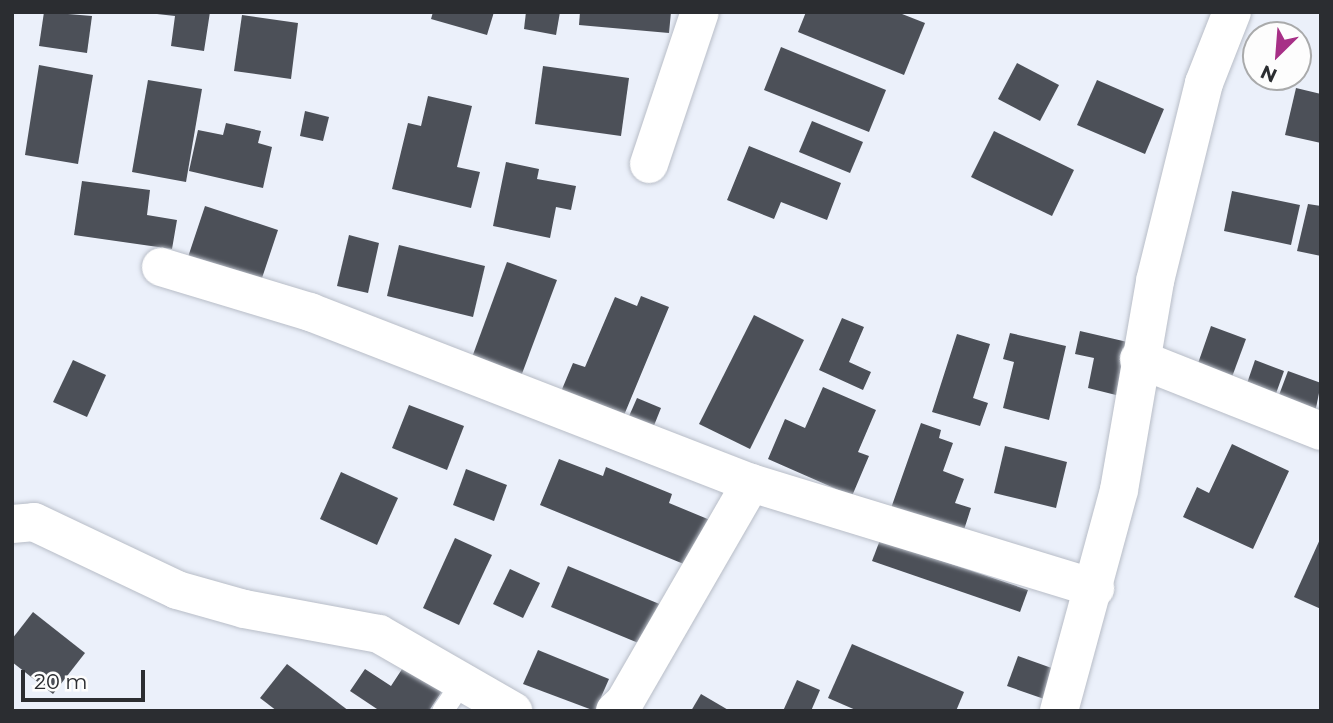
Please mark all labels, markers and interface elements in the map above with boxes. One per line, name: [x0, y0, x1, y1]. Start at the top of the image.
north arrow: [1242, 21, 1312, 91]
text: N: [1257, 60, 1281, 87]
scale bar: [24, 656, 149, 700]
text: 20 m: [34, 669, 88, 694]

